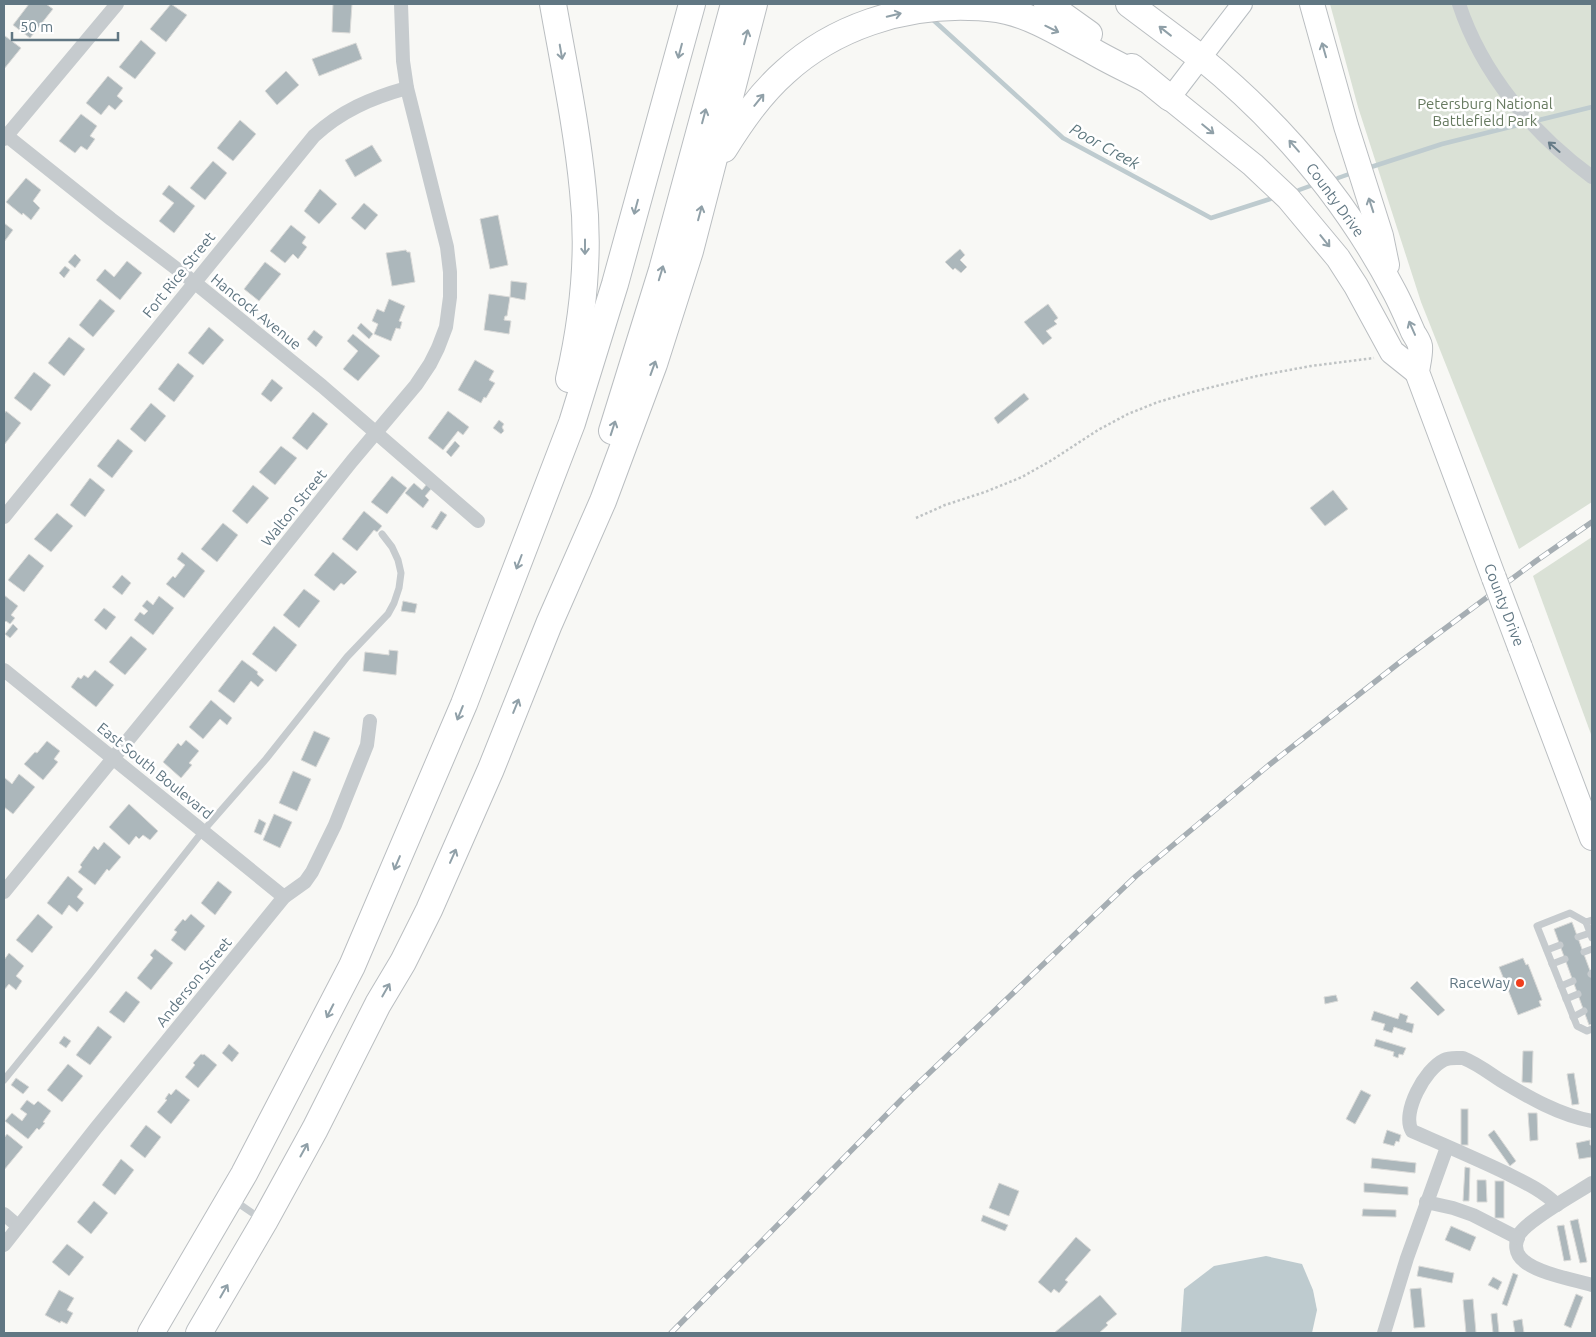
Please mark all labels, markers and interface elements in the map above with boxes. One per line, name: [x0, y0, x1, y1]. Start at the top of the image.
scale bar: [12, 10, 119, 42]
one-way arrow: [885, 10, 901, 19]
text: 50 m: [20, 18, 53, 35]
one-way arrow: [1044, 25, 1059, 34]
one-way arrow: [1159, 25, 1172, 36]
one-way arrow: [742, 30, 751, 46]
one-way arrow: [674, 42, 684, 58]
one-way arrow: [1318, 42, 1328, 58]
one-way arrow: [557, 43, 567, 59]
one-way arrow: [753, 94, 764, 107]
park label: Petersburg National Battlefield Park: [1417, 95, 1553, 129]
one-way arrow: [700, 109, 710, 125]
water label: Poor Creek: [1067, 119, 1144, 173]
one-way arrow: [1202, 123, 1215, 134]
one-way arrow: [1289, 140, 1300, 153]
one-way arrow: [1548, 141, 1561, 152]
street label: County Drive: [1303, 159, 1368, 240]
one-way arrow: [1366, 198, 1376, 214]
one-way arrow: [631, 199, 641, 215]
one-way arrow: [696, 205, 705, 221]
street label: Fort Rice Street: [139, 228, 218, 321]
one-way arrow: [1320, 234, 1331, 247]
one-way arrow: [580, 239, 590, 255]
one-way arrow: [657, 266, 667, 282]
street label: Hancock Avenue: [208, 270, 305, 353]
one-way arrow: [1406, 321, 1416, 336]
one-way arrow: [649, 361, 658, 377]
one-way arrow: [608, 420, 618, 436]
street label: Walton Street: [258, 466, 330, 549]
one-way arrow: [514, 554, 524, 569]
street label: County Drive: [1481, 561, 1528, 649]
one-way arrow: [512, 699, 522, 714]
one-way arrow: [455, 705, 464, 720]
street label: East South Boulevard: [94, 719, 216, 822]
one-way arrow: [449, 849, 458, 864]
one-way arrow: [392, 855, 401, 870]
street label: Anderson Street: [152, 933, 235, 1030]
place label: RaceWay: [1449, 974, 1510, 991]
marker: RaceWay: [1514, 977, 1526, 989]
one-way arrow: [382, 983, 392, 997]
one-way arrow: [325, 1003, 334, 1018]
one-way arrow: [299, 1142, 309, 1157]
one-way arrow: [219, 1284, 229, 1299]

